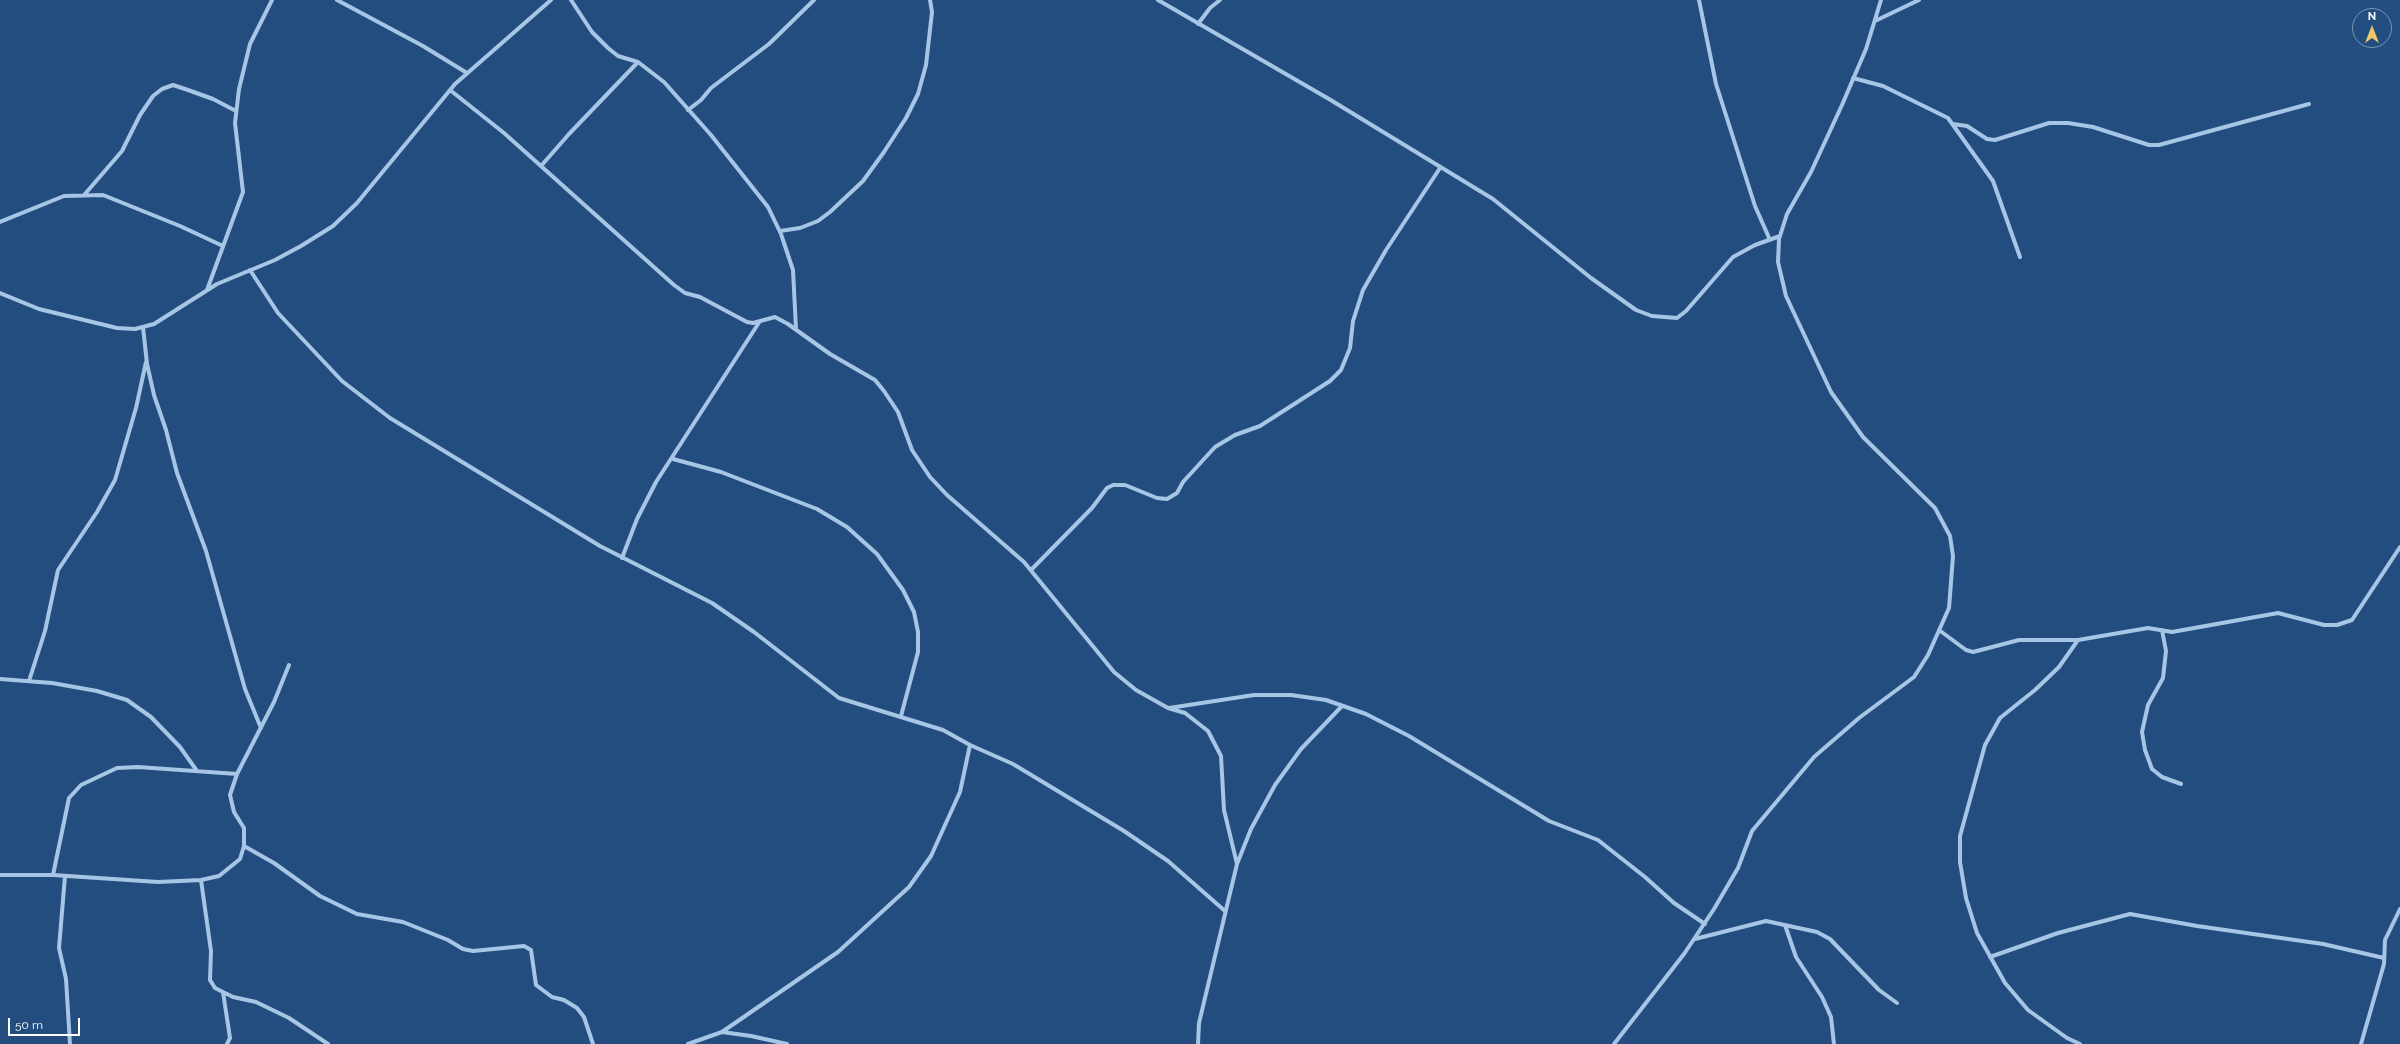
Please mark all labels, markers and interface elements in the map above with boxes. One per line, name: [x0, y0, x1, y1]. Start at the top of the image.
north arrow: [2352, 8, 2392, 48]
text: N: [2368, 10, 2376, 23]
scale bar: [10, 1010, 82, 1036]
text: 50 m: [15, 1018, 43, 1032]

